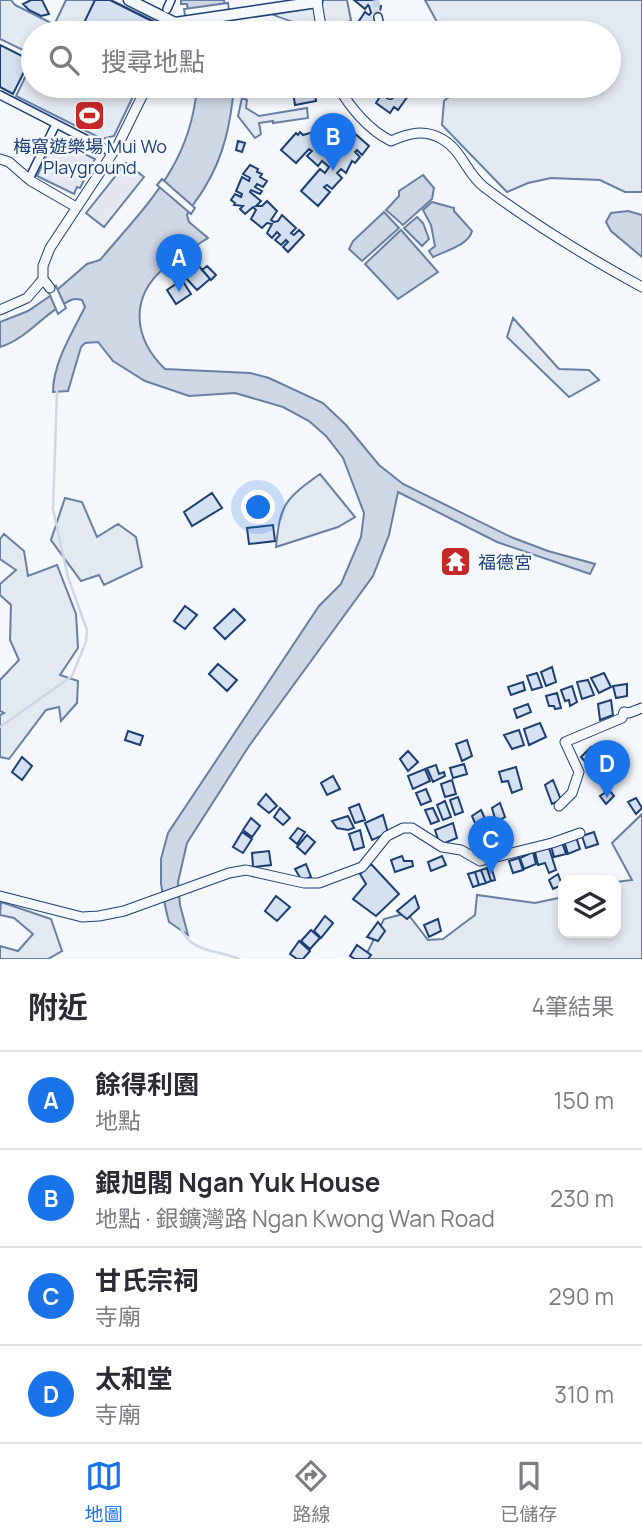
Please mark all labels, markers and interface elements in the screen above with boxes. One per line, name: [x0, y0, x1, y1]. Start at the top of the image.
search box: [21, 21, 621, 98]
icon: search: [45, 41, 83, 79]
text: 搜尋地點: [101, 43, 205, 79]
sports icon: 梅窩遊樂場 Mui Wo Playground: [73, 99, 107, 133]
pin: B: [310, 113, 356, 171]
place label: 梅窩遊樂場 Mui Wo Playground: [13, 134, 167, 179]
pin: A: [156, 234, 202, 292]
your location: [241, 490, 275, 524]
temple icon: 福德宮: [438, 545, 472, 579]
place label: 福德宮: [478, 550, 532, 574]
pin: D: [584, 740, 630, 798]
pin: C: [468, 816, 514, 874]
map controls: [558, 875, 621, 938]
button: layers: [558, 875, 621, 938]
text: 附近: [28, 986, 88, 1027]
text: 4筆結果: [531, 990, 614, 1022]
text: 餘得利園: [95, 1066, 199, 1102]
text: A: [43, 1084, 59, 1116]
text: 150 m: [554, 1084, 614, 1116]
text: 地點: [95, 1104, 141, 1136]
text: 銀旭閣 Ngan Yuk House: [95, 1164, 380, 1200]
text: B: [44, 1182, 58, 1214]
text: 230 m: [550, 1182, 614, 1214]
text: 地點 · 銀鑛灣路 Ngan Kwong Wan Road: [95, 1202, 495, 1234]
text: 甘氏宗祠: [95, 1262, 199, 1298]
text: C: [43, 1280, 60, 1312]
text: 290 m: [548, 1280, 614, 1312]
text: 寺廟: [95, 1300, 141, 1332]
text: 太和堂: [95, 1360, 173, 1396]
text: D: [43, 1378, 59, 1410]
text: 310 m: [554, 1378, 614, 1410]
text: 寺廟: [95, 1398, 141, 1430]
tab: 地圖: [85, 1457, 123, 1527]
tab: 路線: [292, 1457, 330, 1527]
tab: 已儲存: [500, 1457, 557, 1527]

